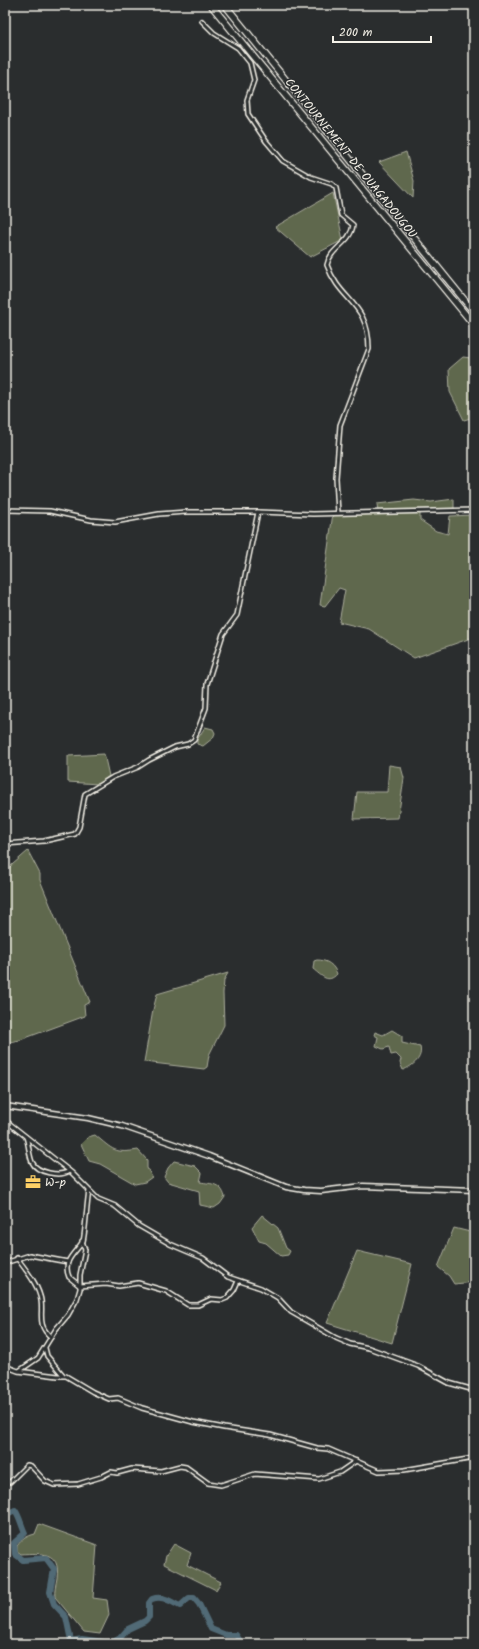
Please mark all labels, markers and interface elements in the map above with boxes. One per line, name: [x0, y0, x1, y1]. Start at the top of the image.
scale bar: [333, 18, 431, 44]
text: 200 m: [339, 23, 373, 42]
street label: CONTOURNEMENT DE OUAGADOUGOU: [280, 74, 421, 243]
office icon: W-p: [24, 1173, 42, 1191]
place label: W-p: [45, 1173, 66, 1192]

